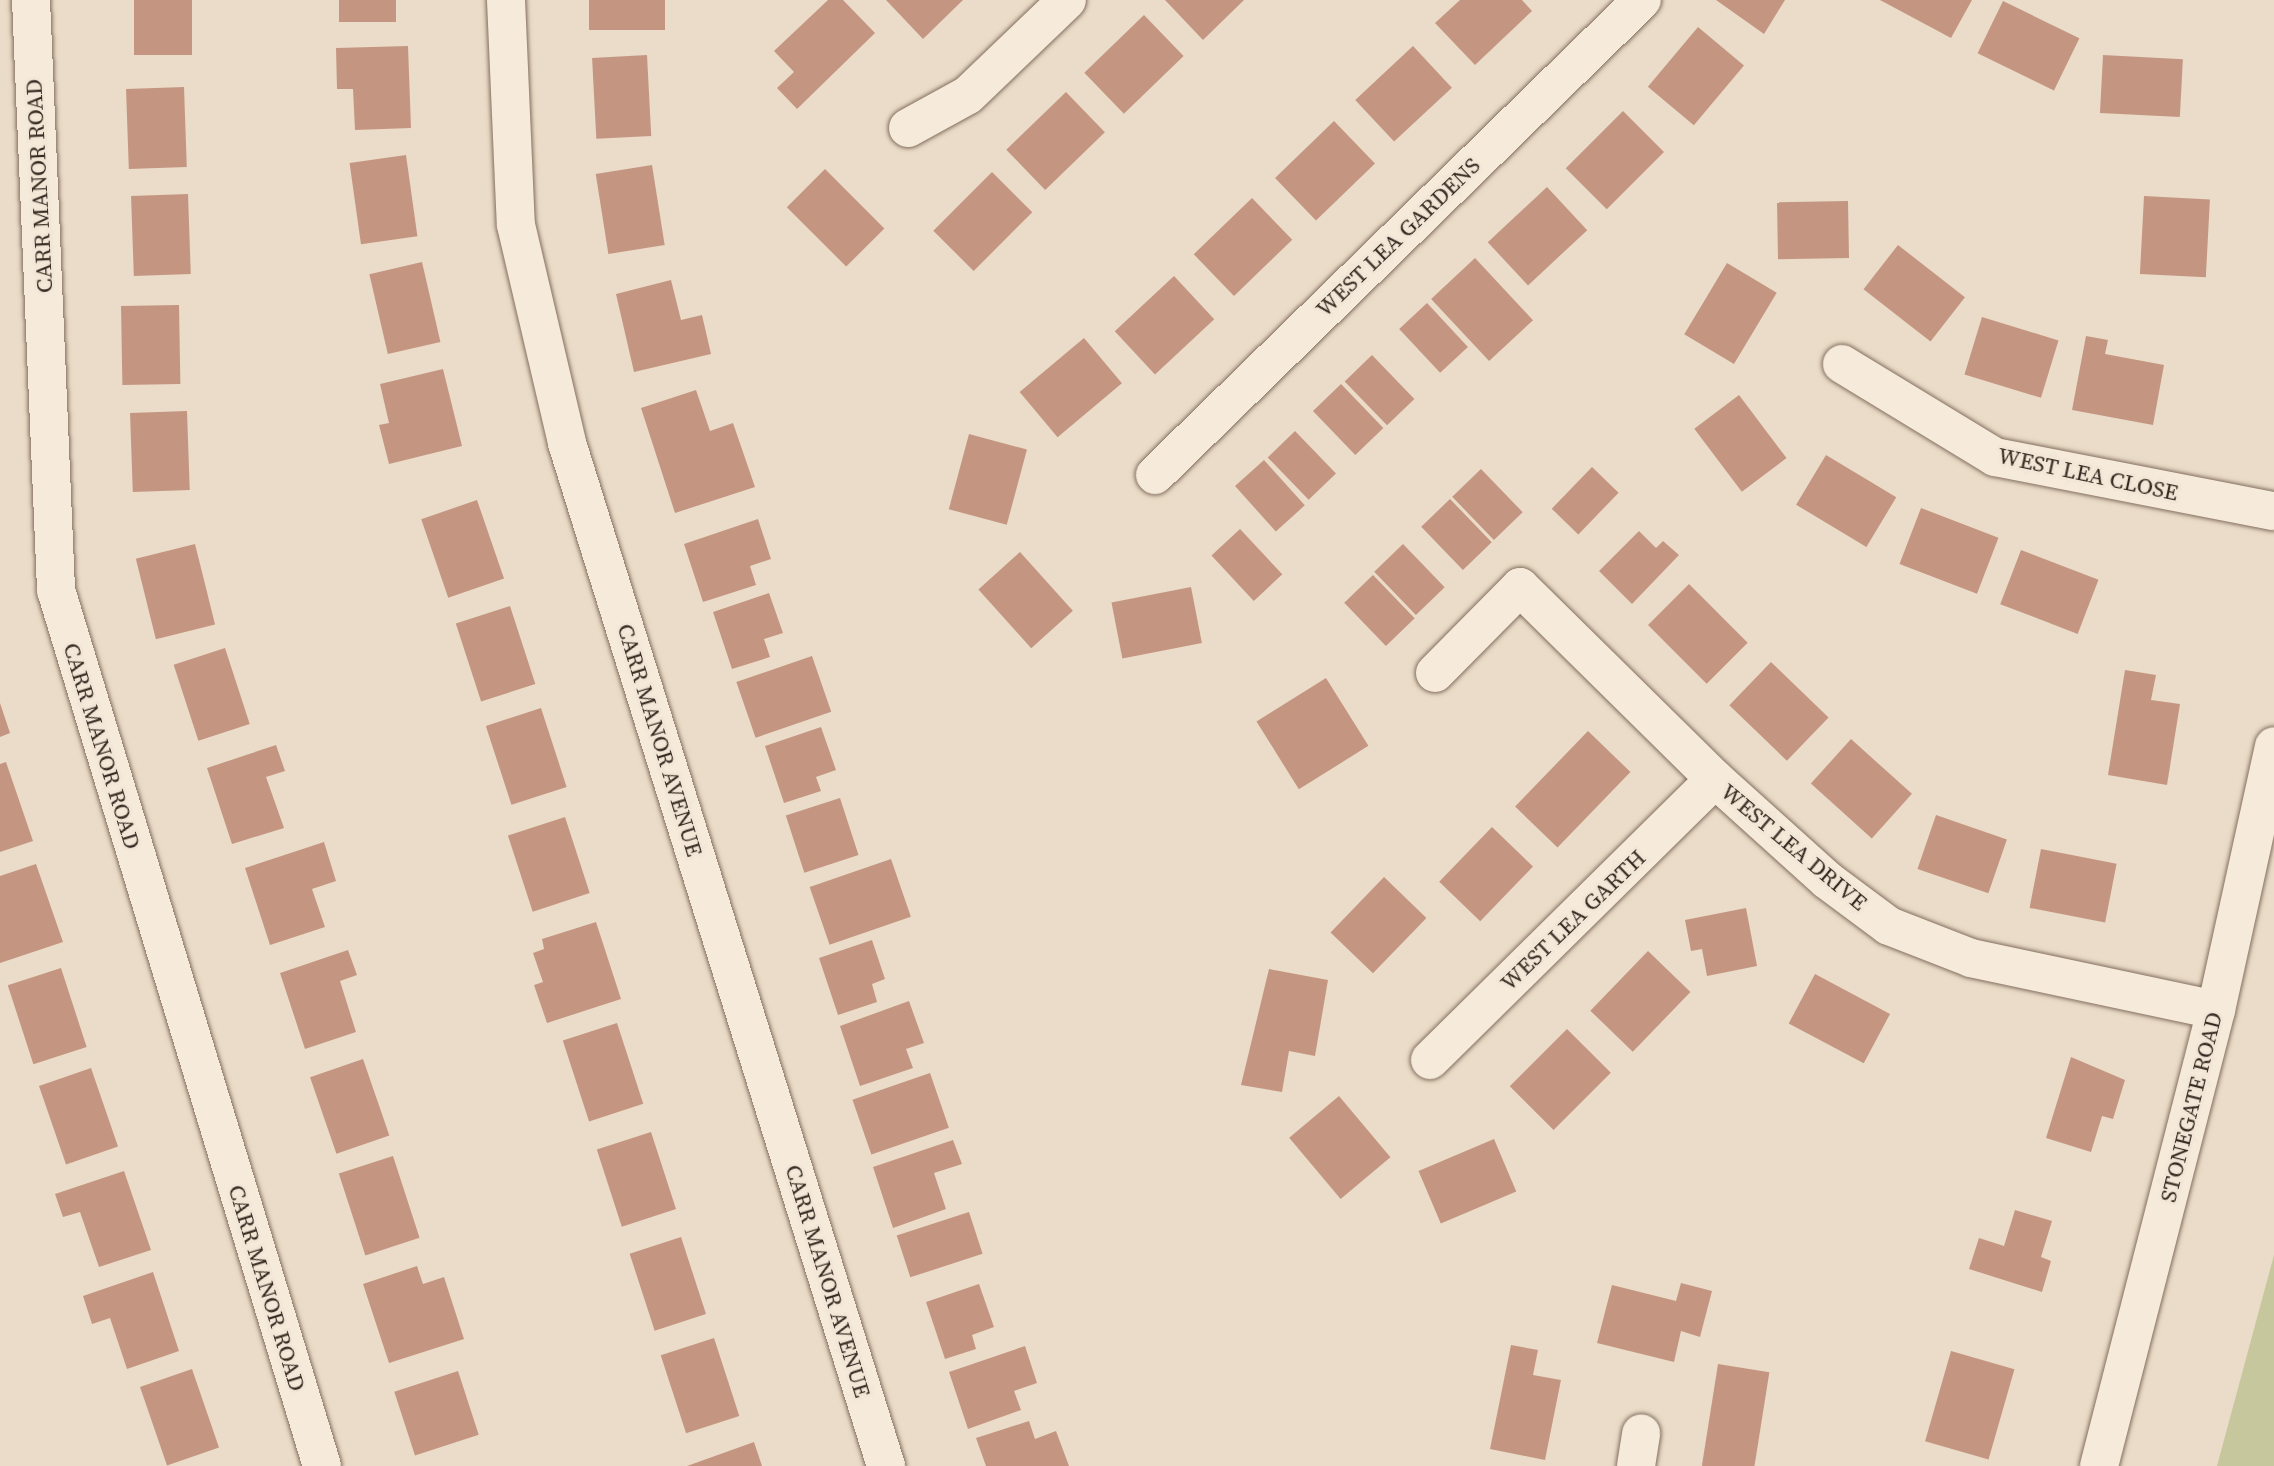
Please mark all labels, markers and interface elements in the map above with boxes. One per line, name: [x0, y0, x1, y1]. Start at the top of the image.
street label: CARR MANOR ROAD: [20, 78, 58, 294]
street label: WEST LEA GARDENS: [1310, 151, 1486, 323]
street label: WEST LEA CLOSE: [1995, 441, 2181, 507]
street label: CARR MANOR AVENUE: [611, 620, 709, 860]
street label: CARR MANOR ROAD: [57, 639, 147, 853]
street label: WEST LEA DRIVE: [1715, 778, 1873, 916]
street label: WEST LEA GARTH: [1495, 844, 1651, 996]
street label: STONEGATE ROAD: [2154, 1009, 2228, 1205]
street label: CARR MANOR AVENUE: [779, 1161, 877, 1401]
street label: CARR MANOR ROAD: [222, 1181, 312, 1395]

